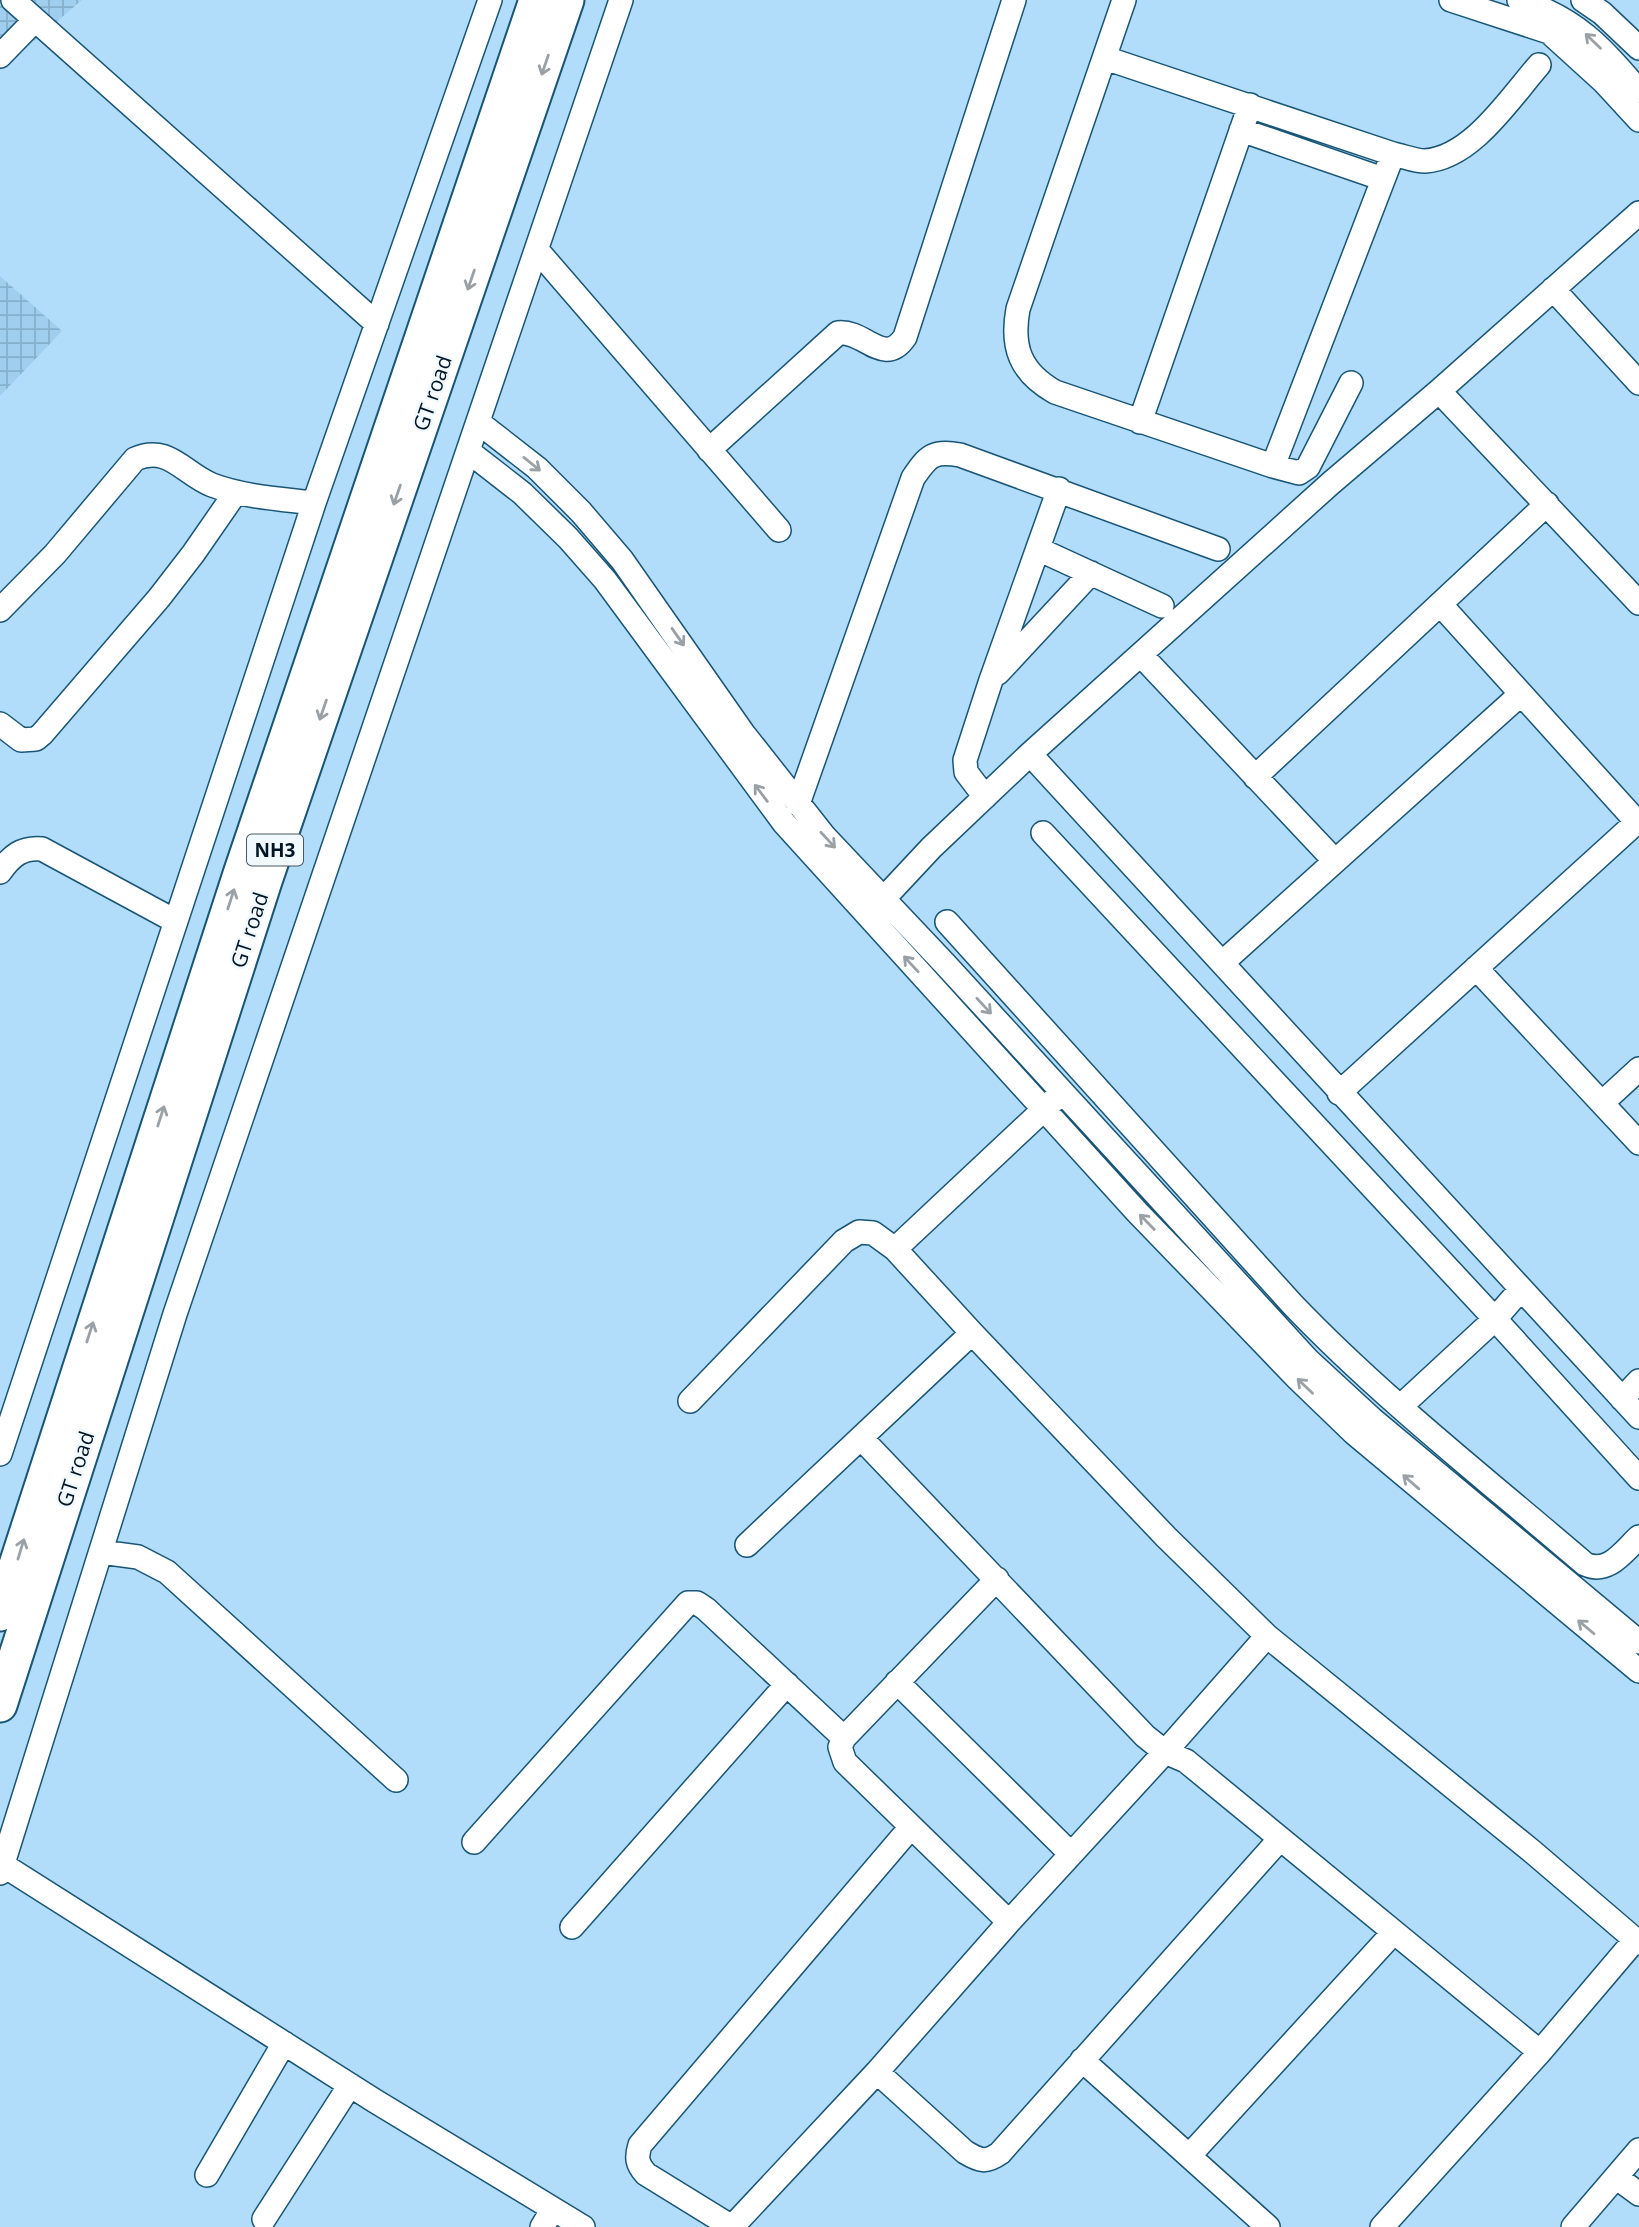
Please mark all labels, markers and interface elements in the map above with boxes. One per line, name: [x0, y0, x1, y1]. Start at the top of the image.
one-way arrow: [1585, 32, 1602, 49]
one-way arrow: [538, 53, 550, 75]
one-way arrow: [464, 268, 476, 290]
street label: GT road: [406, 352, 458, 434]
one-way arrow: [522, 457, 540, 472]
one-way arrow: [390, 484, 403, 506]
one-way arrow: [671, 627, 685, 647]
one-way arrow: [316, 699, 328, 721]
one-way arrow: [753, 784, 768, 803]
one-way arrow: [820, 831, 836, 849]
road number: NH3: [247, 834, 303, 866]
street label: GT road: [224, 889, 274, 971]
one-way arrow: [226, 889, 238, 911]
one-way arrow: [902, 956, 919, 973]
one-way arrow: [975, 997, 992, 1014]
one-way arrow: [156, 1105, 168, 1127]
one-way arrow: [1138, 1214, 1155, 1231]
one-way arrow: [84, 1321, 97, 1343]
one-way arrow: [1297, 1377, 1314, 1394]
street label: GT road: [50, 1428, 100, 1510]
one-way arrow: [1403, 1474, 1421, 1490]
one-way arrow: [15, 1538, 28, 1560]
one-way arrow: [1578, 1619, 1596, 1635]

